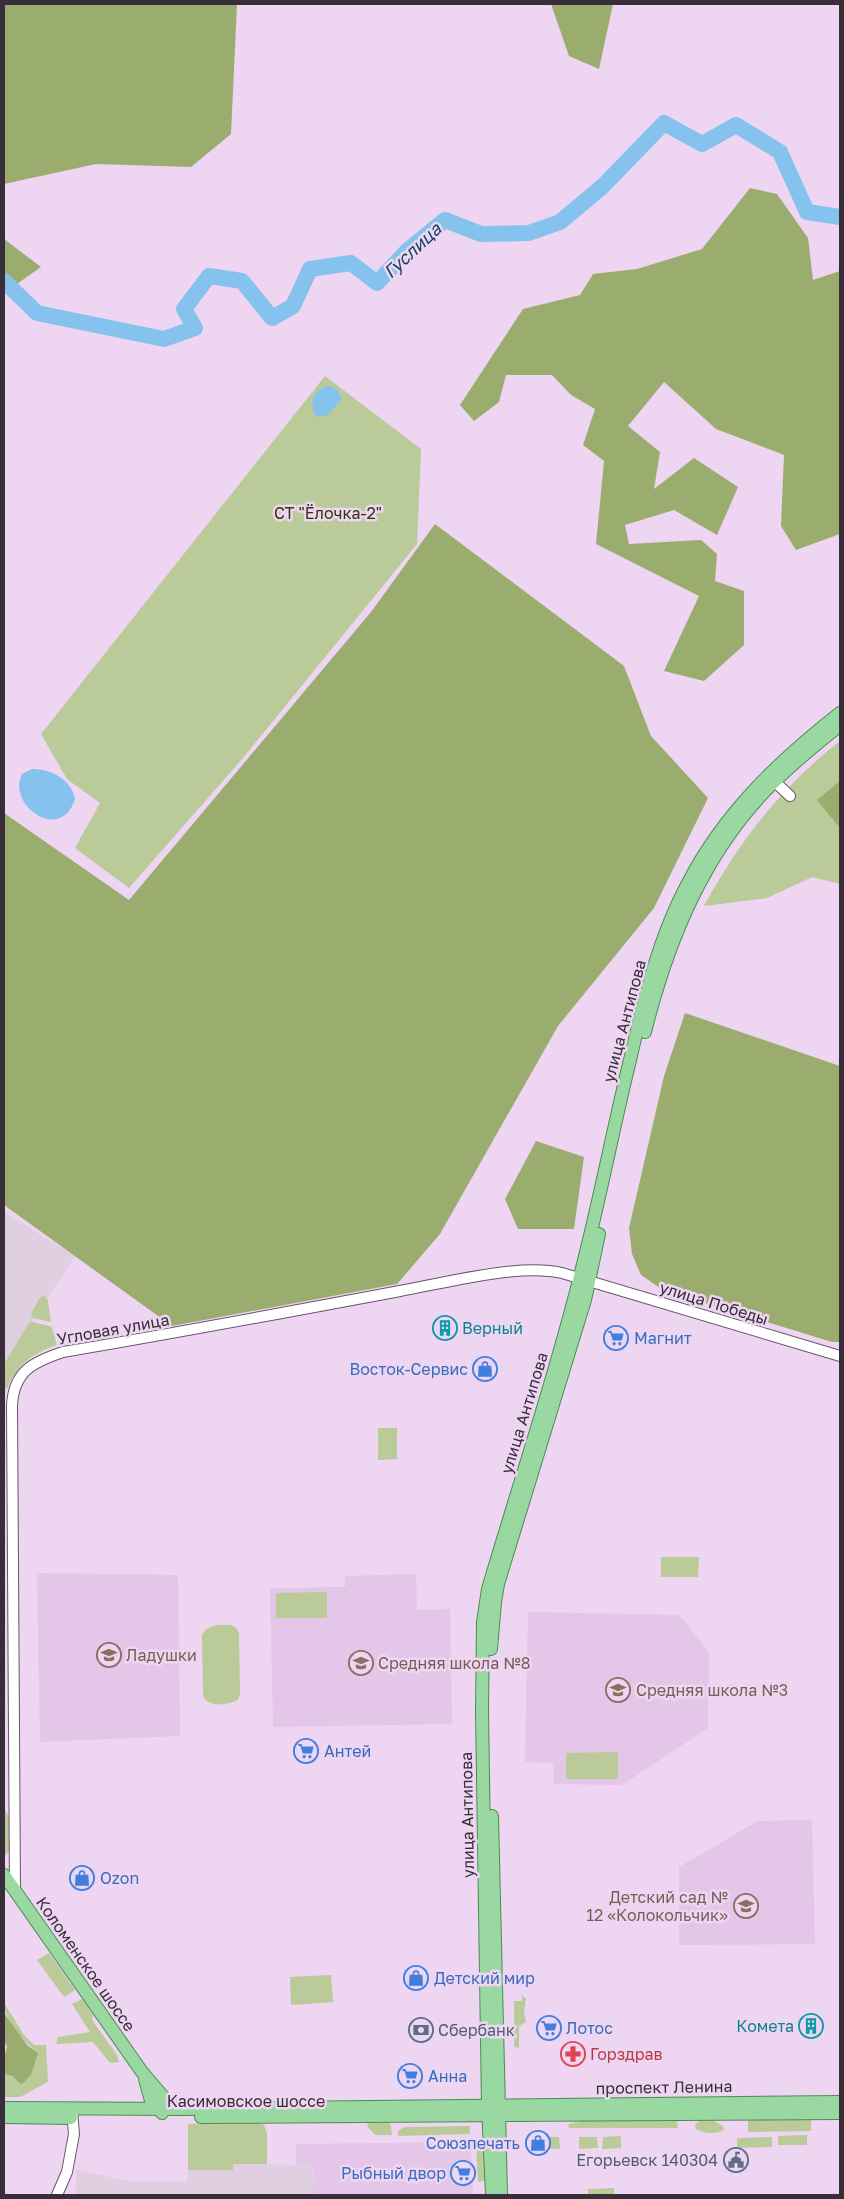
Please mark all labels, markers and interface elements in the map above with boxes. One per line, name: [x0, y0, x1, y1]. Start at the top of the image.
water label: Гуслица: [378, 217, 446, 282]
park label: СТ "Ёлочка-2": [274, 503, 382, 523]
street label: улица Антипова: [598, 957, 650, 1085]
street label: улица Победы: [657, 1277, 771, 1329]
street label: Угловая улица: [55, 1309, 171, 1349]
building icon: Верный: [432, 1315, 458, 1341]
place label: Верный: [462, 1318, 523, 1338]
supermarket icon: Магнит: [603, 1325, 629, 1351]
place label: Магнит: [634, 1328, 692, 1348]
street label: улица Антипова: [496, 1350, 552, 1476]
shop icon: Восток-Сервис: [472, 1356, 498, 1382]
place label: Восток-Сервис: [350, 1359, 468, 1379]
school or university icon: Ладушки: [96, 1642, 122, 1668]
place label: Ладушки: [126, 1645, 197, 1665]
school or university icon: Средняя школа №8: [348, 1650, 374, 1676]
place label: Средняя школа №8: [378, 1653, 530, 1673]
school or university icon: Средняя школа №3: [605, 1677, 631, 1703]
place label: Средняя школа №3: [636, 1680, 788, 1700]
supermarket icon: Антей: [293, 1738, 319, 1764]
place label: Антей: [324, 1741, 371, 1761]
street label: улица Антипова: [456, 1752, 478, 1878]
shop icon: Ozon: [69, 1865, 95, 1891]
place label: Ozon: [100, 1868, 139, 1888]
place label: Детский сад № 12 «Колокольчик»: [586, 1887, 728, 1925]
street label: Коломенское шоссе: [32, 1893, 140, 2035]
school or university icon: Детский сад № 12 «Колокольчик»: [733, 1893, 759, 1919]
shop icon: Детский мир: [403, 1965, 429, 1991]
place label: Детский мир: [434, 1968, 535, 1988]
building icon: Комета: [798, 2013, 824, 2039]
supermarket icon: Лотос: [536, 2015, 562, 2041]
place label: Комета: [736, 2016, 794, 2036]
bank icon: Сбербанк: [408, 2017, 434, 2043]
place label: Лотос: [566, 2018, 613, 2038]
place label: Сбербанк: [438, 2020, 515, 2040]
pharmacy icon: Горздрав: [560, 2041, 586, 2067]
place label: Горздрав: [590, 2044, 663, 2064]
supermarket icon: Анна: [397, 2063, 423, 2089]
place label: Анна: [428, 2066, 467, 2086]
street label: проспект Ленина: [595, 2076, 733, 2098]
street label: Касимовское шоссе: [167, 2091, 325, 2111]
shop icon: Союзпечать: [525, 2130, 551, 2156]
place label: Союзпечать: [426, 2133, 520, 2153]
public building icon: Егорьевск 140304: [723, 2147, 749, 2173]
place label: Егорьевск 140304: [576, 2150, 718, 2170]
supermarket icon: Рыбный двор: [450, 2160, 476, 2186]
place label: Рыбный двор: [341, 2163, 446, 2183]

